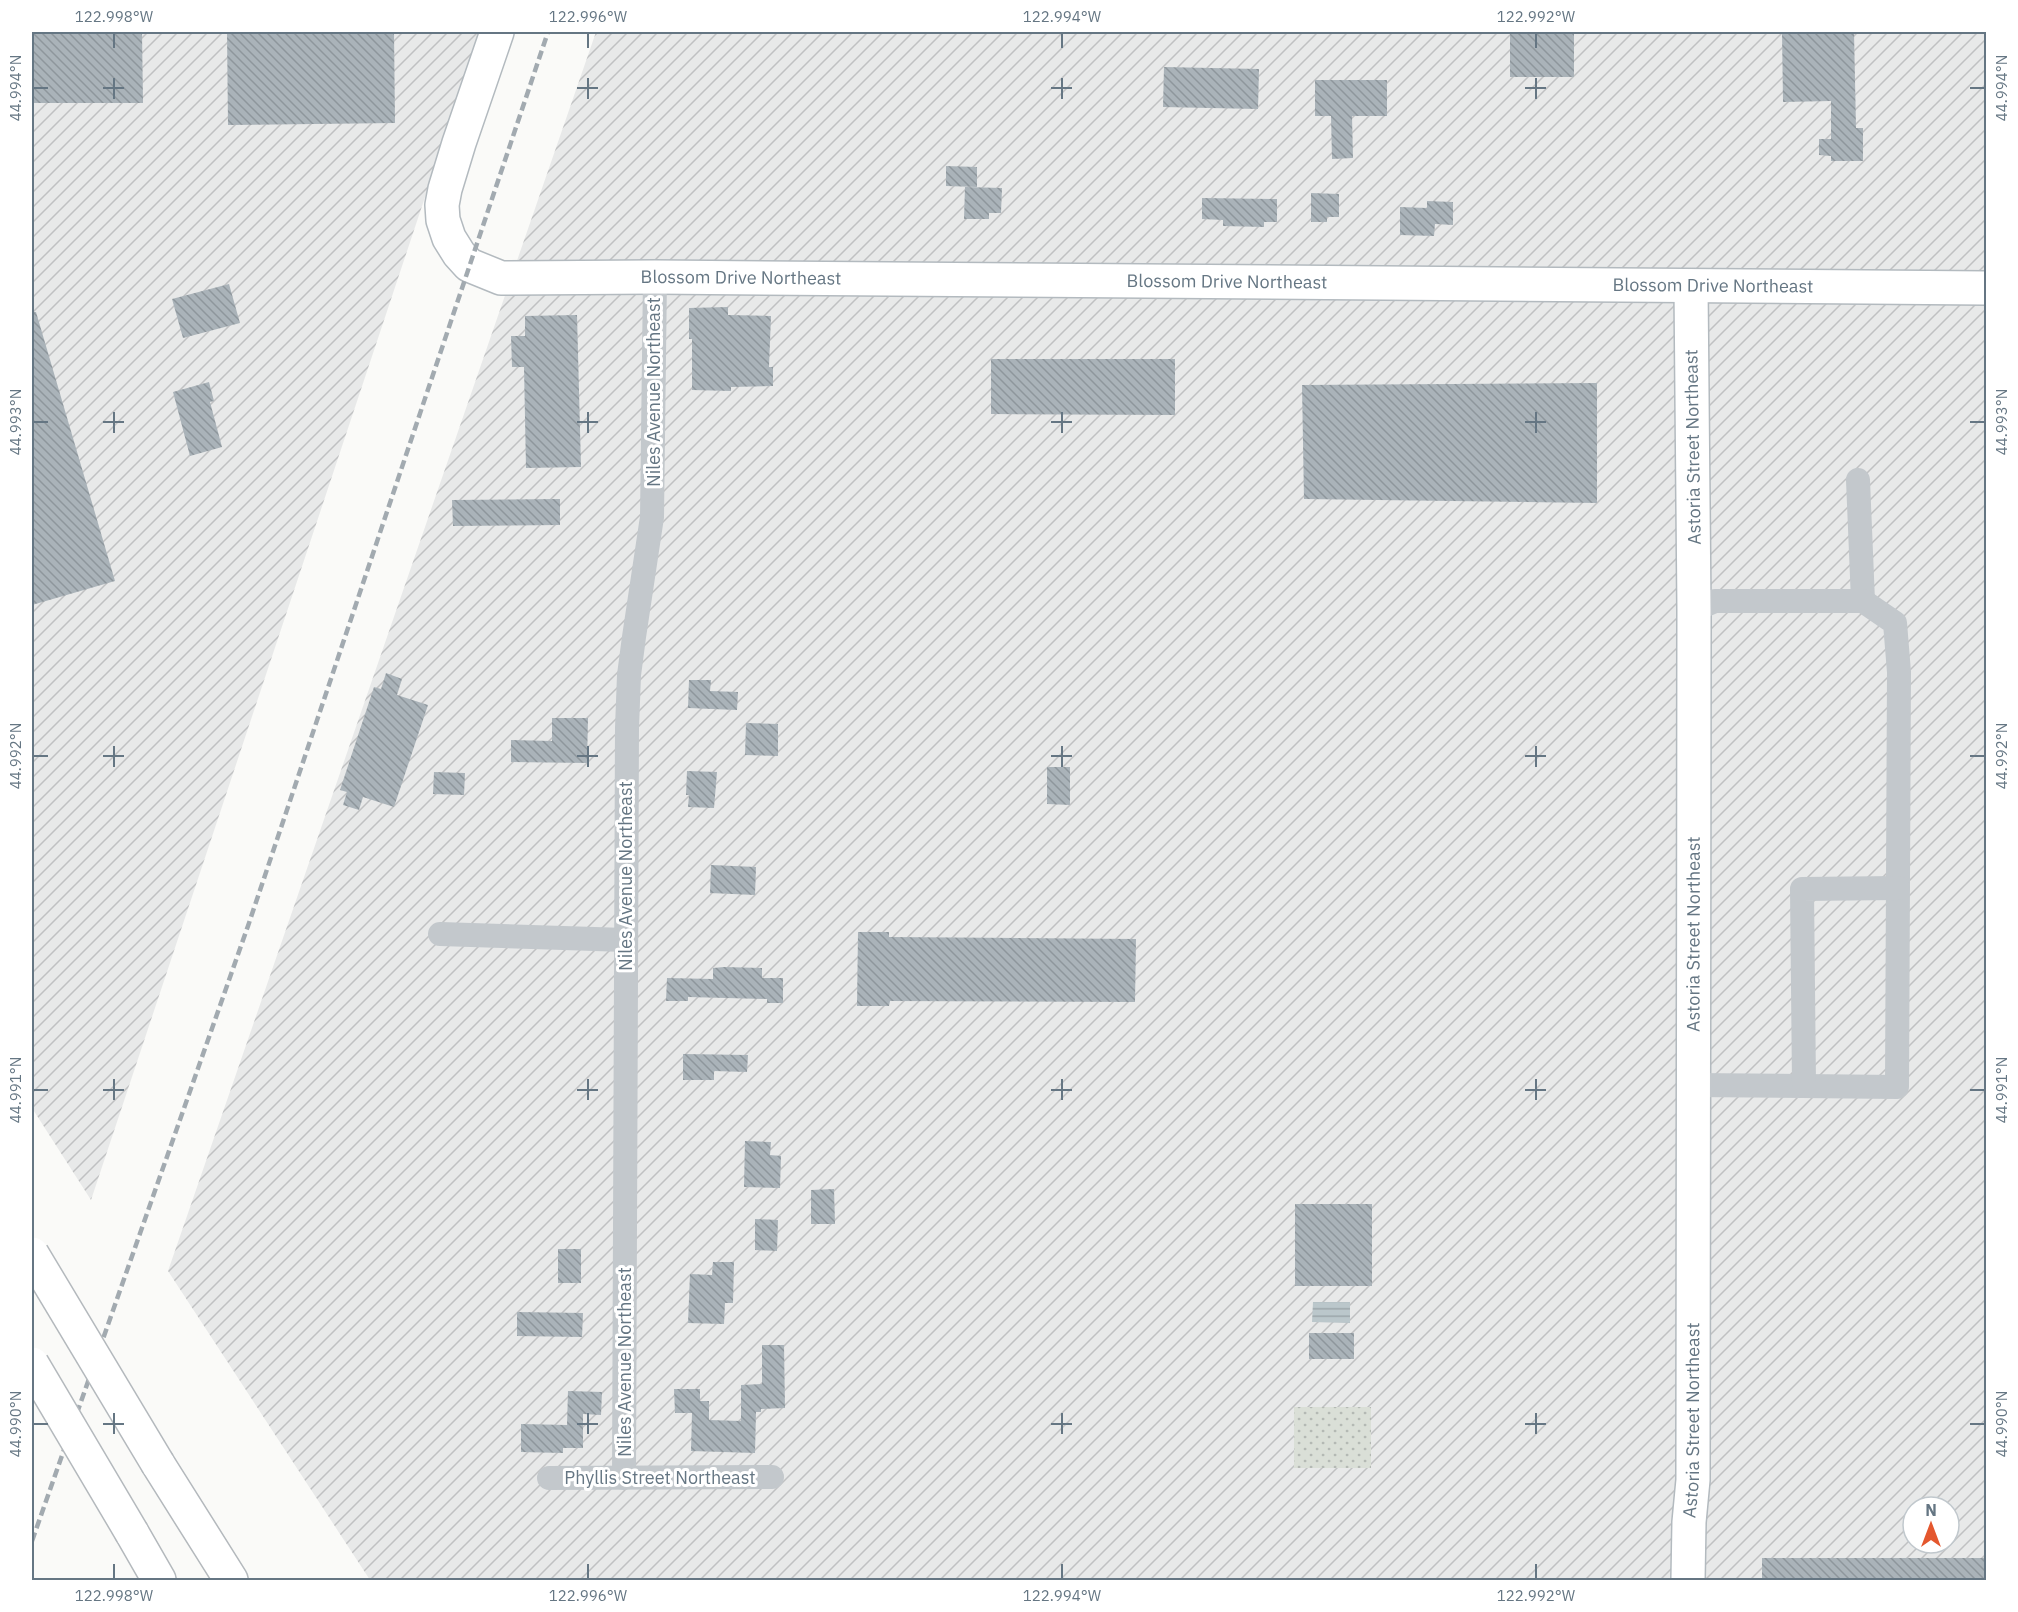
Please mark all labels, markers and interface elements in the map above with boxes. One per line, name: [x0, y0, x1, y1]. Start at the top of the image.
text: 122.998°W: [75, 7, 154, 26]
text: 122.996°W: [549, 7, 628, 26]
text: 122.994°W: [1023, 7, 1102, 26]
text: 122.992°W: [1497, 7, 1576, 26]
text: 44.994°N: [6, 55, 25, 121]
text: 44.994°N: [1992, 55, 2011, 121]
street label: Blossom Drive Northeast: [641, 265, 842, 290]
street label: Blossom Drive Northeast: [1126, 269, 1328, 294]
street label: Blossom Drive Northeast: [1612, 273, 1814, 298]
street label: Niles Avenue Northeast: [642, 297, 665, 487]
street label: Astoria Street Northeast: [1679, 349, 1706, 545]
text: 44.993°N: [6, 389, 25, 455]
text: 44.993°N: [1992, 389, 2011, 455]
text: 44.992°N: [6, 723, 25, 789]
text: 44.992°N: [1992, 723, 2011, 789]
street label: Niles Avenue Northeast: [614, 781, 637, 971]
street label: Astoria Street Northeast: [1682, 836, 1705, 1032]
text: 44.991°N: [6, 1057, 25, 1123]
text: 44.991°N: [1992, 1057, 2011, 1123]
street label: Niles Avenue Northeast: [613, 1267, 636, 1457]
street label: Astoria Street Northeast: [1677, 1322, 1704, 1519]
text: 44.990°N: [6, 1391, 25, 1457]
text: 44.990°N: [1992, 1391, 2011, 1457]
street label: Phyllis Street Northeast: [564, 1466, 756, 1489]
north arrow: [1901, 1495, 1961, 1555]
text: N: [1925, 1500, 1937, 1520]
text: 122.998°W: [75, 1586, 154, 1605]
text: 122.996°W: [549, 1586, 628, 1605]
text: 122.994°W: [1023, 1586, 1102, 1605]
text: 122.992°W: [1497, 1586, 1576, 1605]

